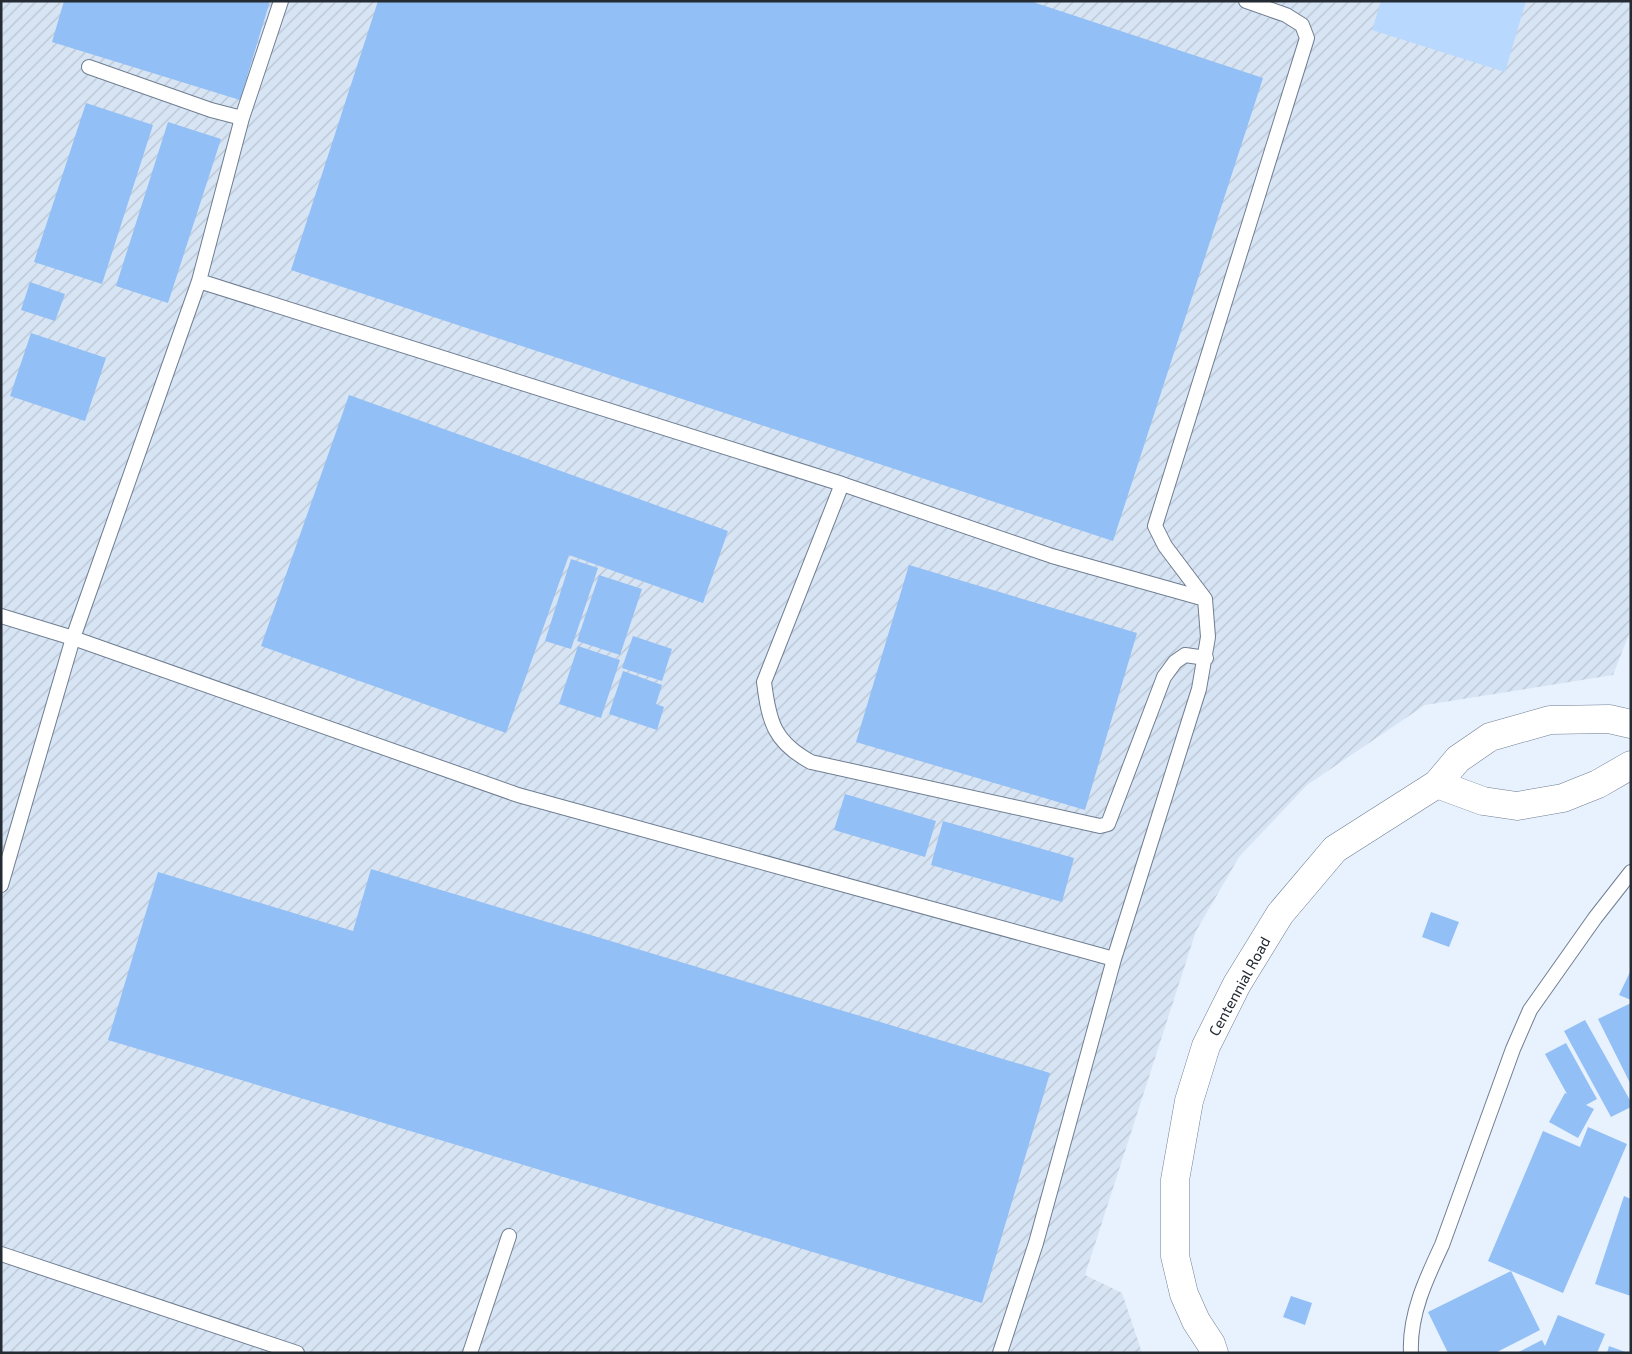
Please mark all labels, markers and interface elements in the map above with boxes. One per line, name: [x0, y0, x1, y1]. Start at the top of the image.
street label: Centennial Road: [1204, 933, 1274, 1039]

